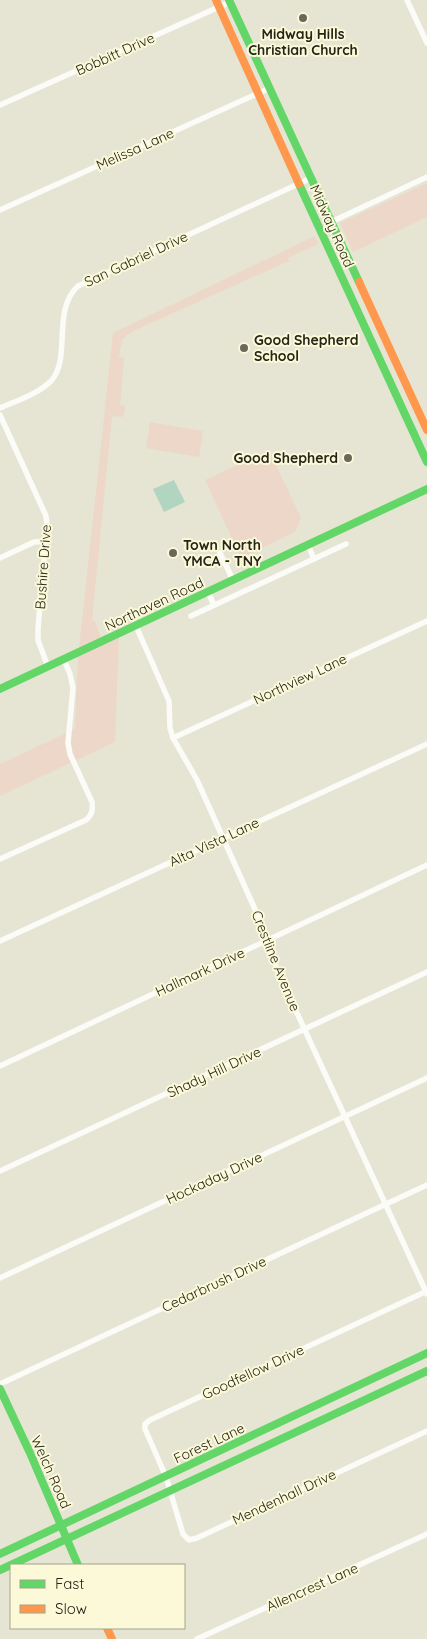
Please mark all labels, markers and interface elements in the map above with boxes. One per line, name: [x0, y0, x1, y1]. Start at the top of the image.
marker: Midway Hills Christian Church: [297, 12, 309, 24]
place label: Midway Hills Christian Church: [248, 25, 358, 59]
street label: Bobbitt Drive: [73, 29, 157, 79]
street label: Melissa Lane: [93, 124, 177, 174]
street label: Midway Road: [306, 182, 358, 270]
street label: San Gabriel Drive: [81, 227, 191, 291]
place label: Good Shepherd School: [254, 331, 359, 365]
marker: Good Shepherd School: [238, 342, 250, 354]
place label: Good Shepherd: [233, 449, 338, 467]
marker: Good Shepherd: [342, 452, 354, 464]
street label: Bushire Drive: [31, 524, 55, 610]
place label: Town North YMCA - TNY: [183, 536, 262, 570]
marker: Town North YMCA - TNY: [167, 547, 179, 559]
street label: Northaven Road: [102, 573, 206, 635]
street label: Northview Lane: [250, 649, 350, 709]
street label: Alta Vista Lane: [166, 813, 262, 871]
street label: Crestline Avenue: [248, 908, 304, 1014]
street label: Hallmark Drive: [152, 943, 248, 1001]
street label: Shady Hill Drive: [164, 1042, 264, 1102]
street label: Hockaday Drive: [163, 1148, 265, 1208]
street label: Cedarbrush Drive: [159, 1252, 269, 1316]
street label: Goodfellow Drive: [199, 1340, 307, 1403]
street label: Forest Lane: [171, 1419, 247, 1467]
street label: Welch Road: [27, 1433, 75, 1511]
street label: Mendenhall Drive: [229, 1465, 339, 1529]
street label: Allencrest Lane: [263, 1559, 361, 1615]
legend: [10, 1564, 185, 1629]
text: Fast: [55, 1574, 84, 1593]
text: Slow: [55, 1599, 87, 1618]

